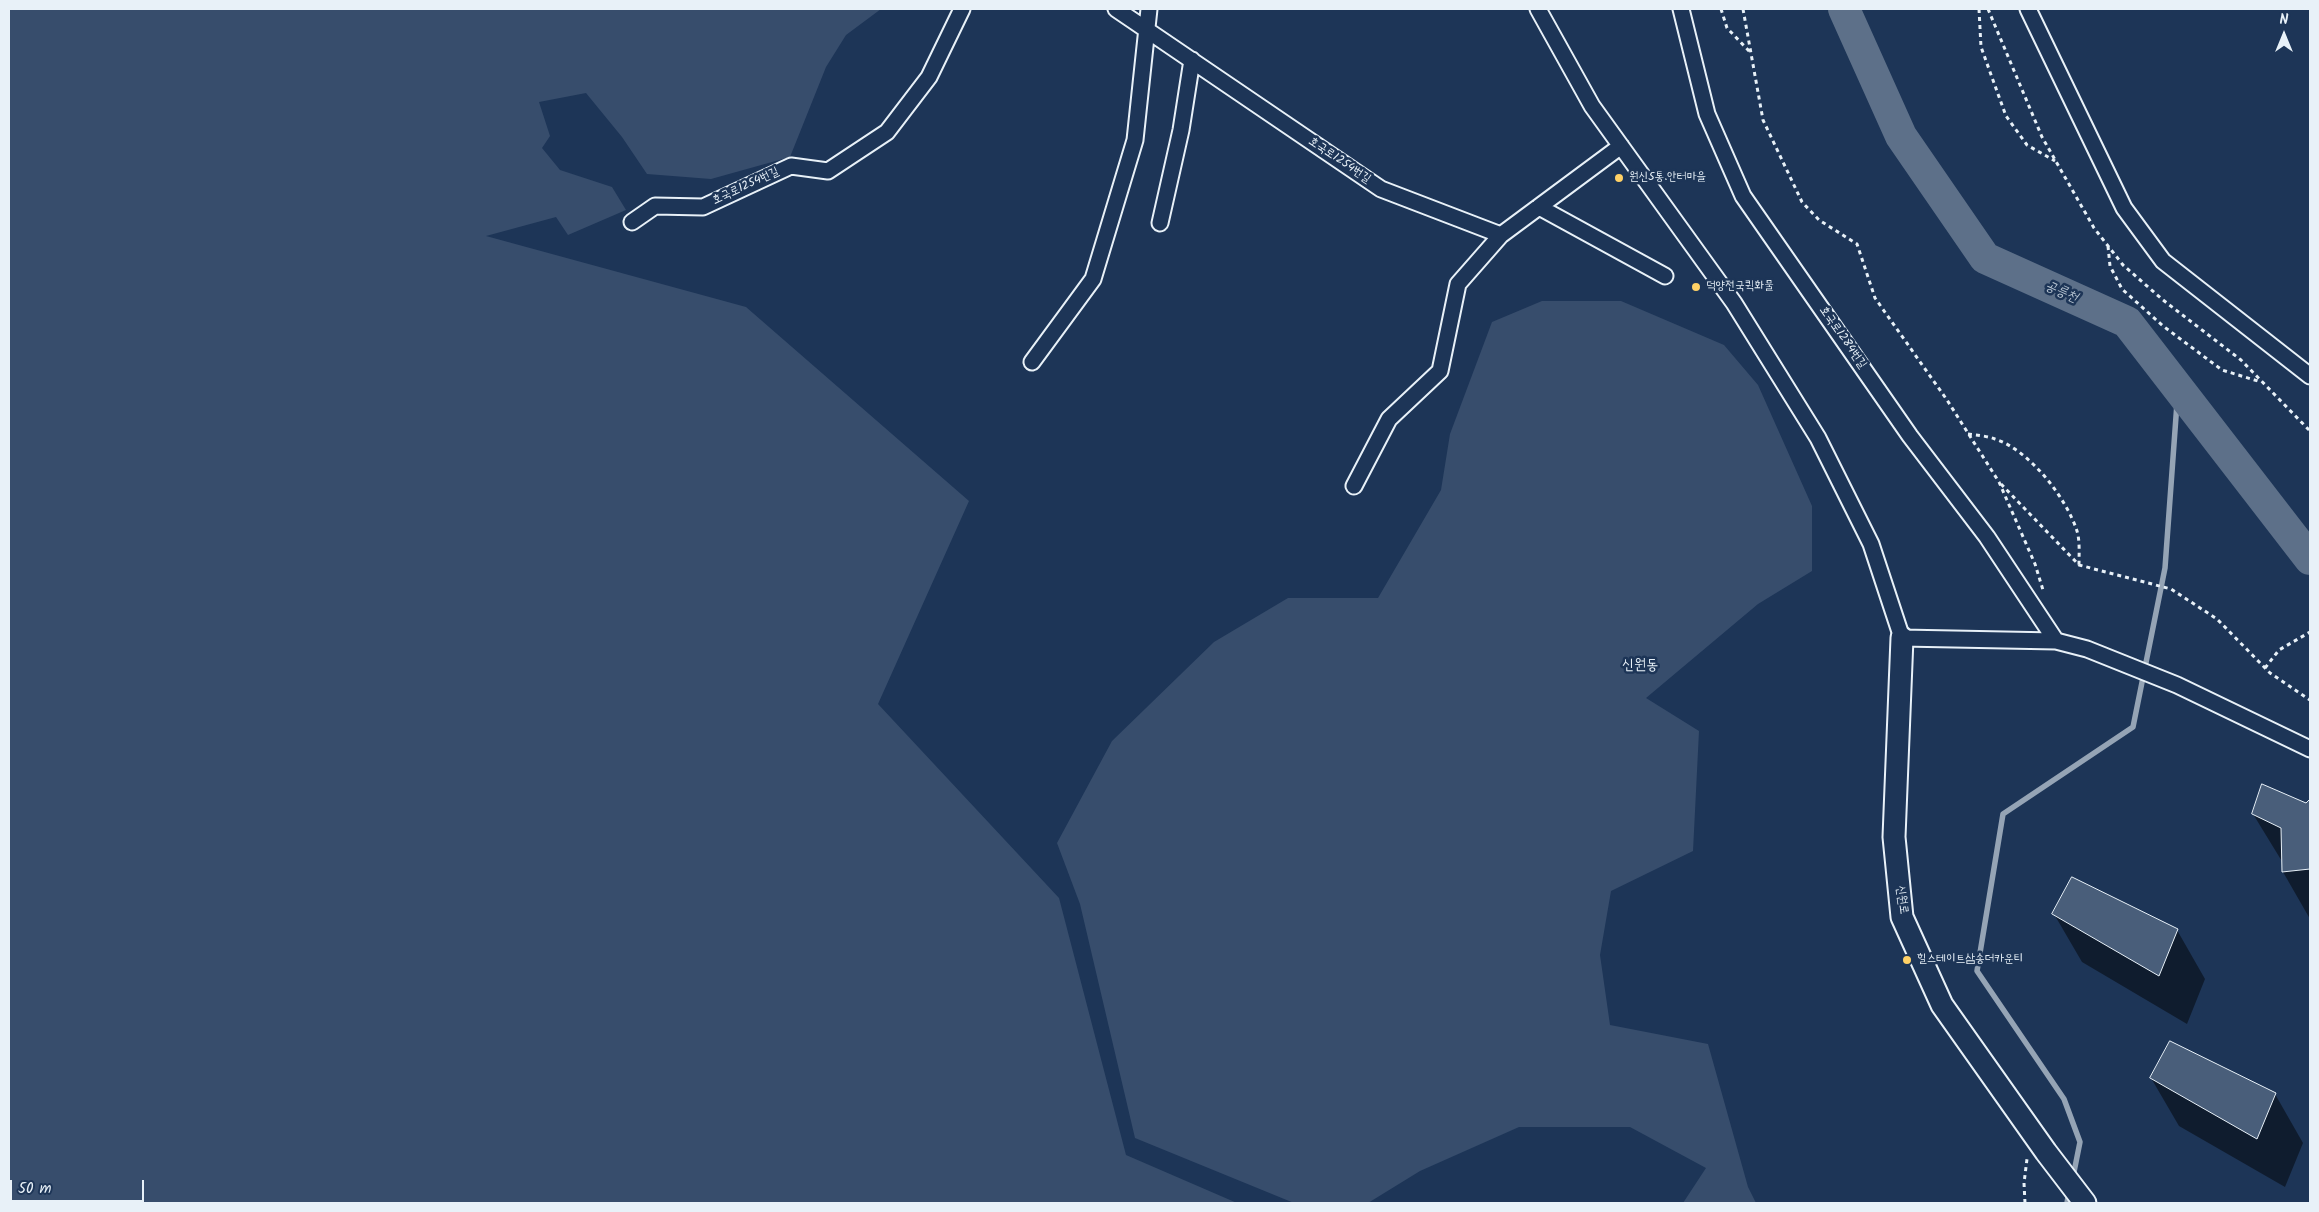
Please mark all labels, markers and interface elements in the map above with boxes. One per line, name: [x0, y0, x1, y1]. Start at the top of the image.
text: N: [2280, 9, 2288, 31]
north arrow: [2259, 10, 2309, 60]
street label: 호국로1254번길: [1305, 135, 1373, 187]
street label: 호국로1254번길: [710, 165, 782, 209]
place label: 원신5통.안터마을: [1629, 171, 1706, 185]
marker: 원신5통.안터마을: [1613, 172, 1625, 184]
water label: 공릉천: [2042, 278, 2080, 308]
place label: 덕양전국퀵화물: [1706, 280, 1774, 294]
marker: 덕양전국퀵화물: [1690, 281, 1702, 293]
street label: 호국로1284번길: [1815, 304, 1869, 372]
district label: 신원동: [1622, 657, 1658, 675]
street label: 신원로: [1892, 885, 1910, 915]
place label: 힐스테이트삼송더카운티: [1917, 953, 2023, 967]
marker: 힐스테이트삼송더카운티: [1901, 954, 1913, 966]
scale bar: [12, 1170, 146, 1202]
text: 50 m: [18, 1177, 52, 1201]

